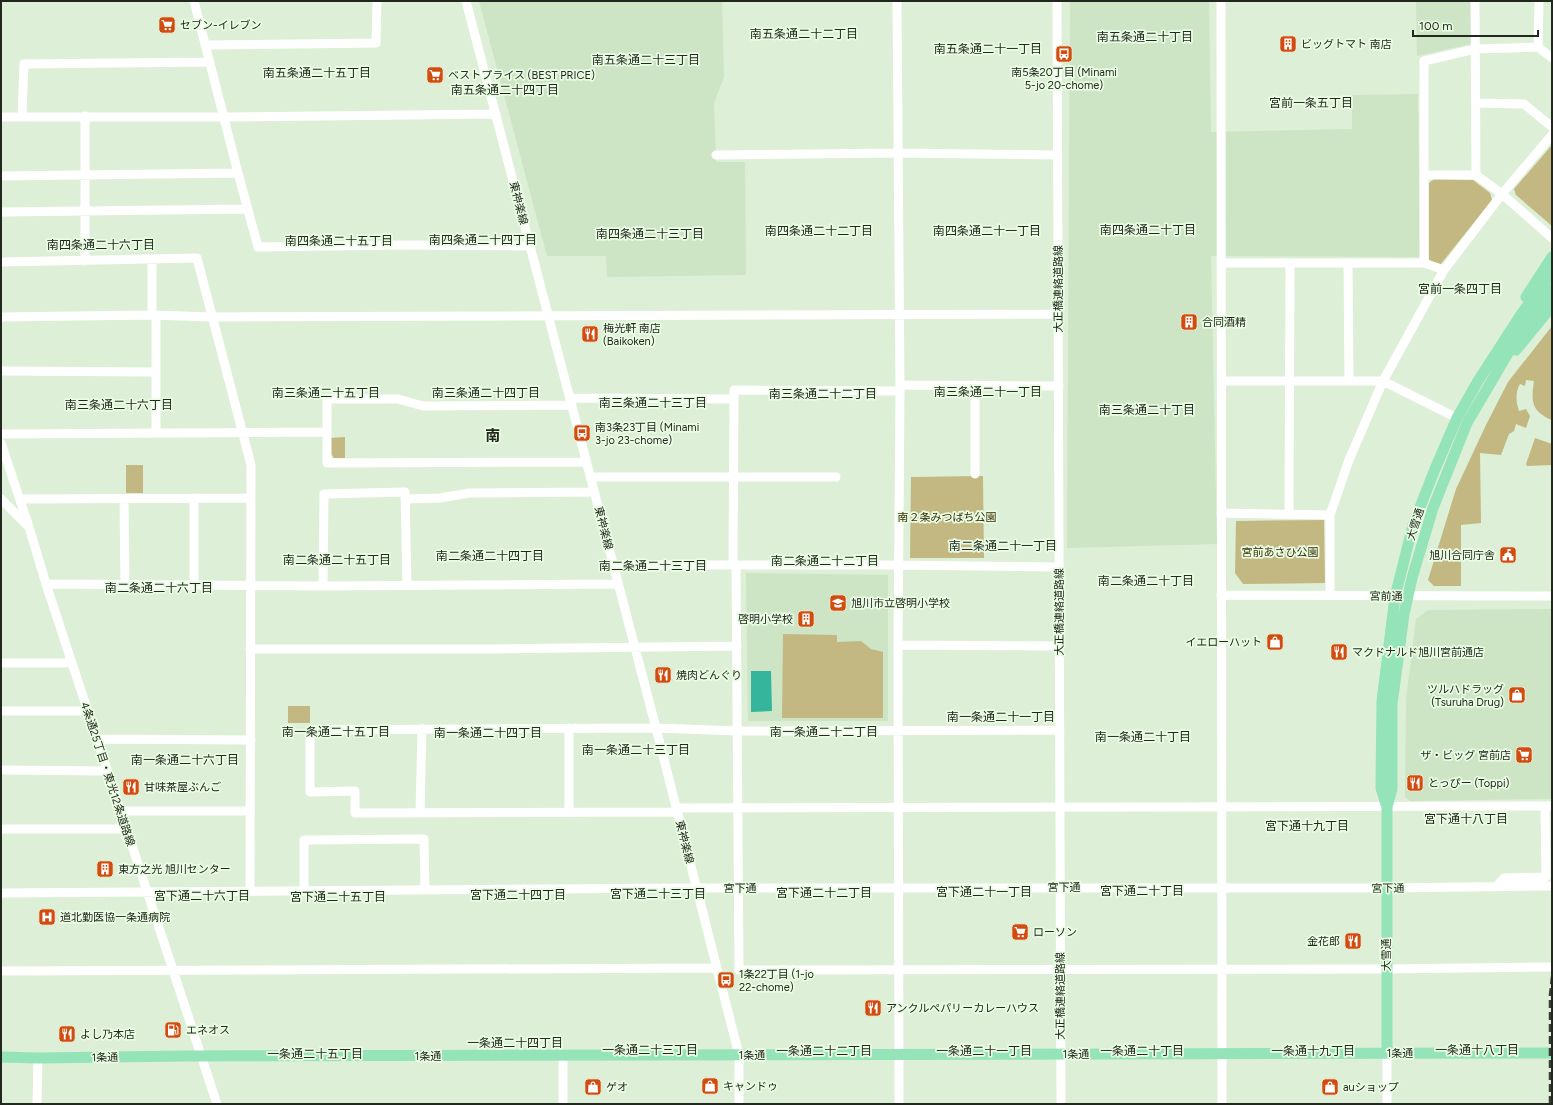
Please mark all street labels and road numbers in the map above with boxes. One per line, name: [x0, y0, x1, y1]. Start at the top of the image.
street label: 東神楽線: [507, 180, 530, 226]
street label: 大正橋連絡道路線: [1052, 245, 1065, 333]
street label: 東神楽線: [592, 505, 615, 551]
street label: 大雪通: [1404, 506, 1427, 542]
street label: 大正橋連絡道路線: [1053, 568, 1066, 656]
street label: 宮前通: [1369, 590, 1403, 603]
street label: 4条通25丁目・東光12条道路線: [78, 700, 137, 848]
street label: 東神楽線: [673, 819, 696, 865]
street label: 宮下通: [1048, 881, 1081, 894]
street label: 宮下通: [724, 882, 757, 895]
street label: 宮下通: [1371, 882, 1405, 895]
street label: 大雪通: [1380, 939, 1393, 972]
street label: 大正橋連絡道路線: [1054, 952, 1067, 1040]
street label: 1条通: [1387, 1047, 1413, 1060]
street label: 1条通: [1063, 1048, 1089, 1061]
street label: 1条通: [739, 1049, 765, 1062]
street label: 1条通: [415, 1050, 441, 1063]
street label: 1条通: [92, 1051, 118, 1064]

